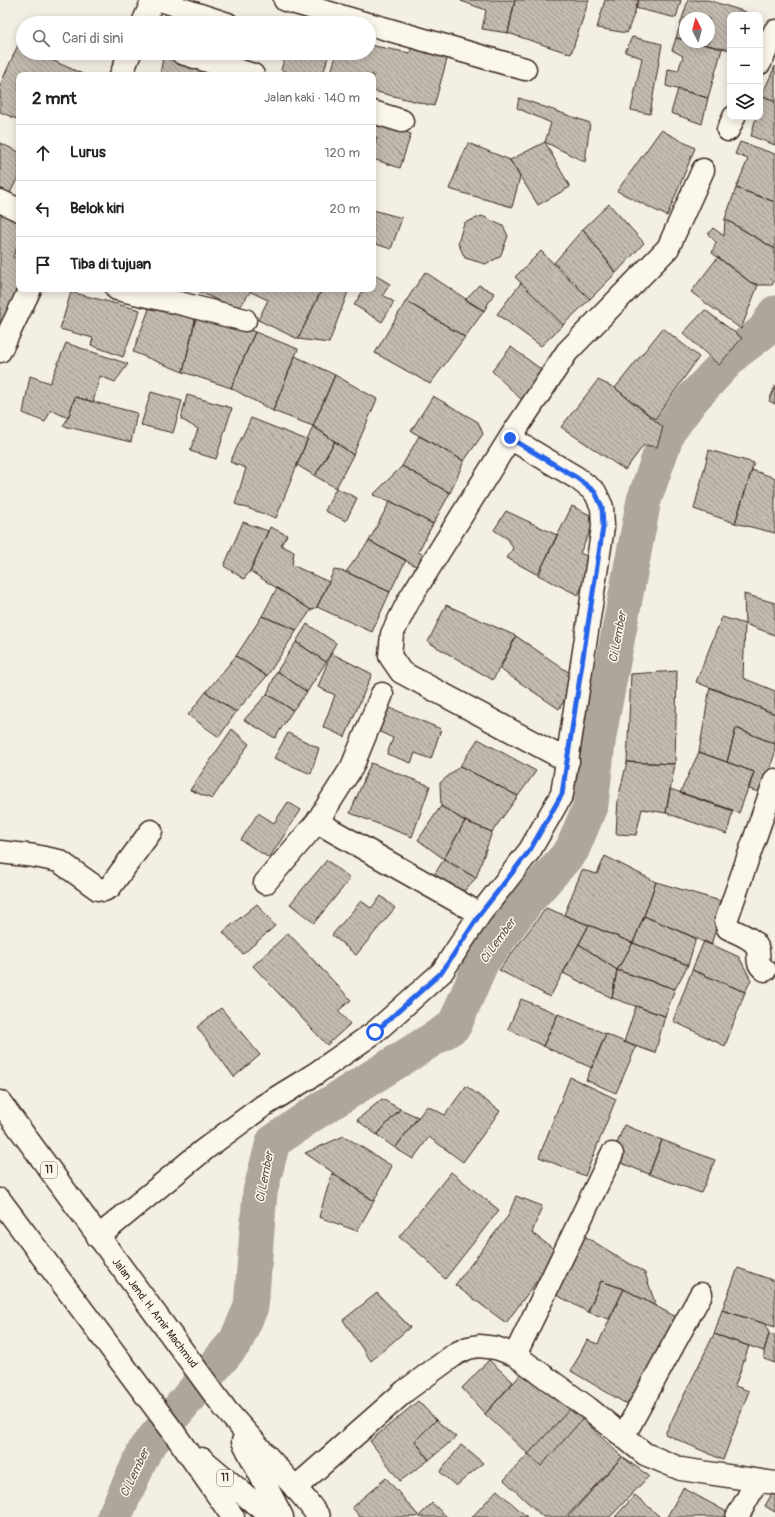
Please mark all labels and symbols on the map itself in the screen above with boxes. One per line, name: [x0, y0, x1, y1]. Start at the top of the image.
north arrow: [679, 12, 715, 48]
route end: [501, 429, 519, 447]
water label: Ci Lember: [606, 609, 631, 664]
water label: Ci Lember: [477, 914, 520, 966]
route start: [366, 1023, 384, 1041]
water label: Ci Lember: [253, 1149, 278, 1204]
road number: 11: [41, 1162, 57, 1178]
street label: Jalan Jend. H. Amir Machmud: [109, 1256, 201, 1370]
water label: Ci Lember: [117, 1445, 154, 1499]
road number: 11: [217, 1470, 233, 1486]

